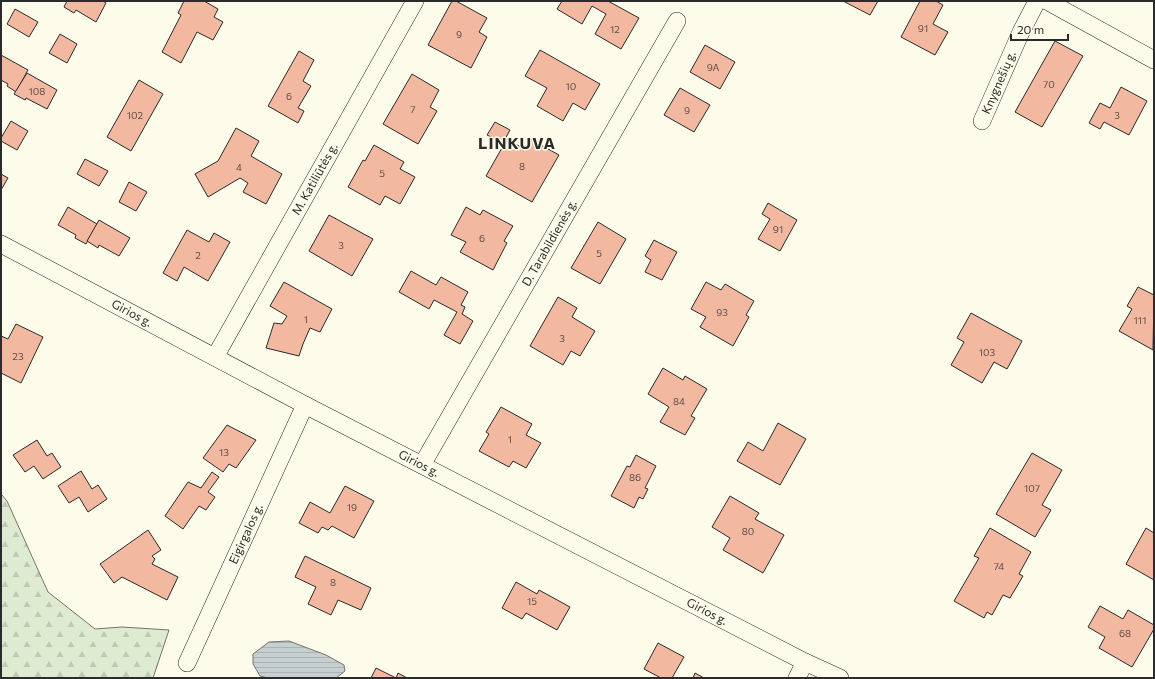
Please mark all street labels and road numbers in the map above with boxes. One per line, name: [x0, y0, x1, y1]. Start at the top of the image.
street label: Knygnešių g.: [978, 48, 1018, 116]
street label: M. Katiliūtės g.: [288, 140, 340, 217]
street label: D. Tarabildienės g.: [518, 197, 579, 288]
street label: Girios g.: [110, 296, 155, 329]
street label: Girios g.: [397, 446, 442, 479]
street label: Eigirgalos g.: [225, 501, 265, 566]
street label: Girios g.: [685, 594, 730, 627]

